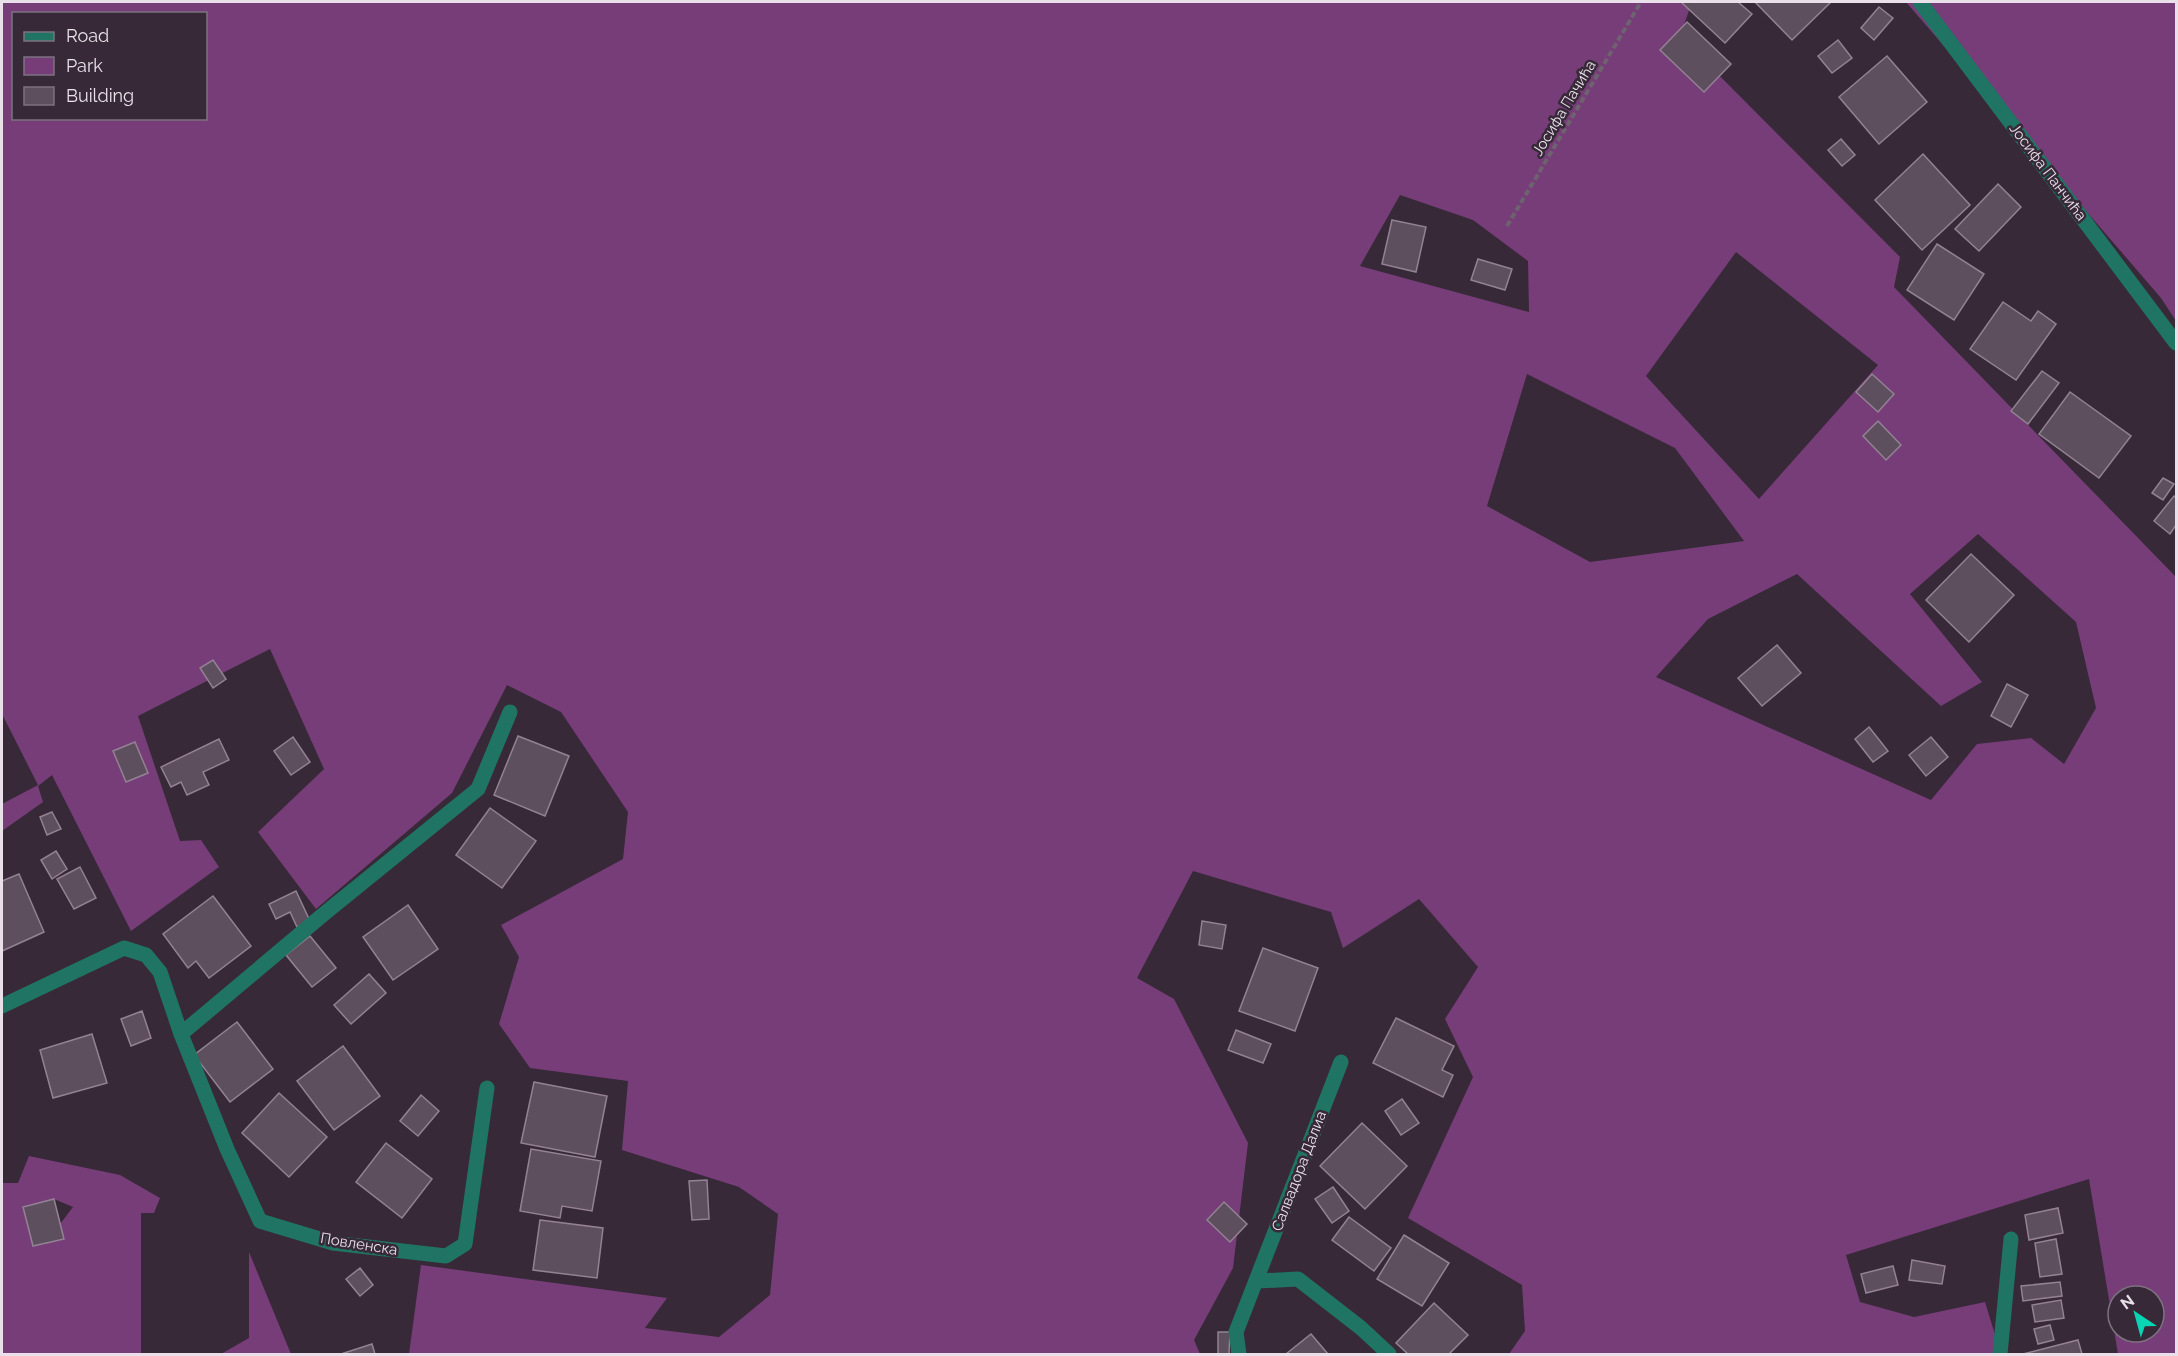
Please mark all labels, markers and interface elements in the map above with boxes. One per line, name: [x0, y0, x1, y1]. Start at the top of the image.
legend: [12, 12, 207, 120]
text: Road: [66, 25, 109, 46]
text: Park: [66, 55, 103, 76]
street label: Јосифа Пачића: [1528, 57, 1600, 159]
text: Building: [66, 85, 134, 106]
street label: Јосифа Панчића: [2006, 120, 2090, 224]
street label: Салвадора Далиа: [1268, 1108, 1330, 1234]
street label: Повленска: [319, 1229, 399, 1259]
north arrow: [2106, 1284, 2166, 1344]
text: N: [2117, 1291, 2138, 1314]

